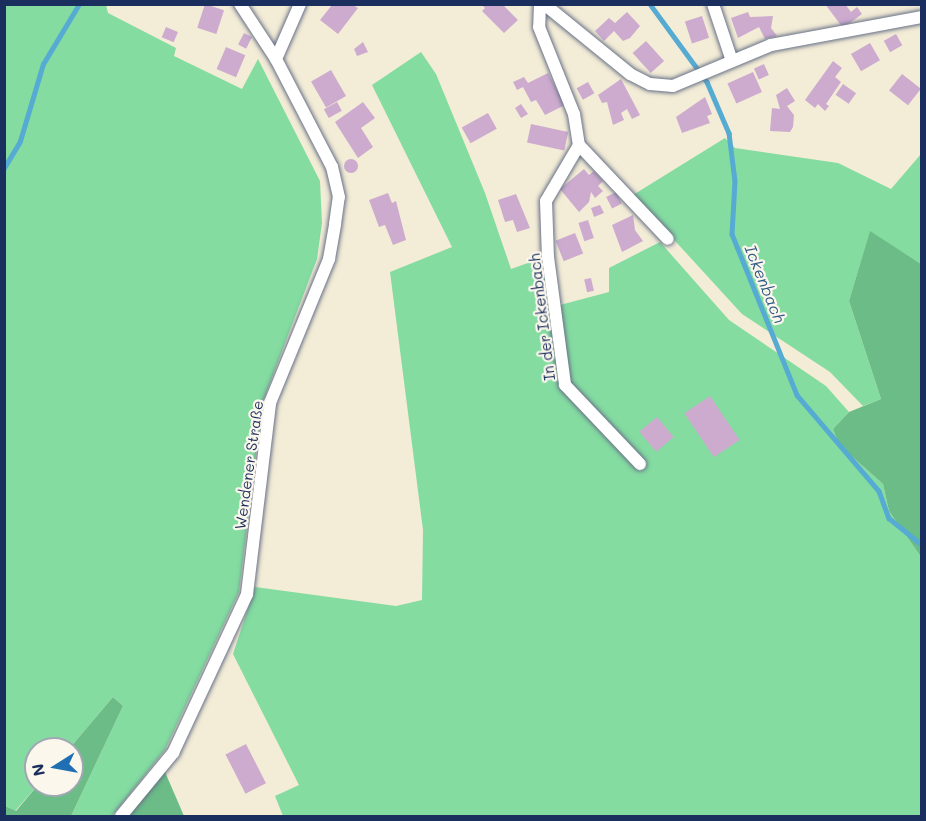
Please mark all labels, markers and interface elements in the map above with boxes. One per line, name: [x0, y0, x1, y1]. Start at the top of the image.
water label: Ickenbach: [741, 242, 789, 326]
street label: In der Ickenbach: [525, 252, 559, 382]
street label: Wendener Straße: [231, 399, 267, 531]
north arrow: [24, 737, 84, 797]
text: N: [26, 762, 49, 778]

